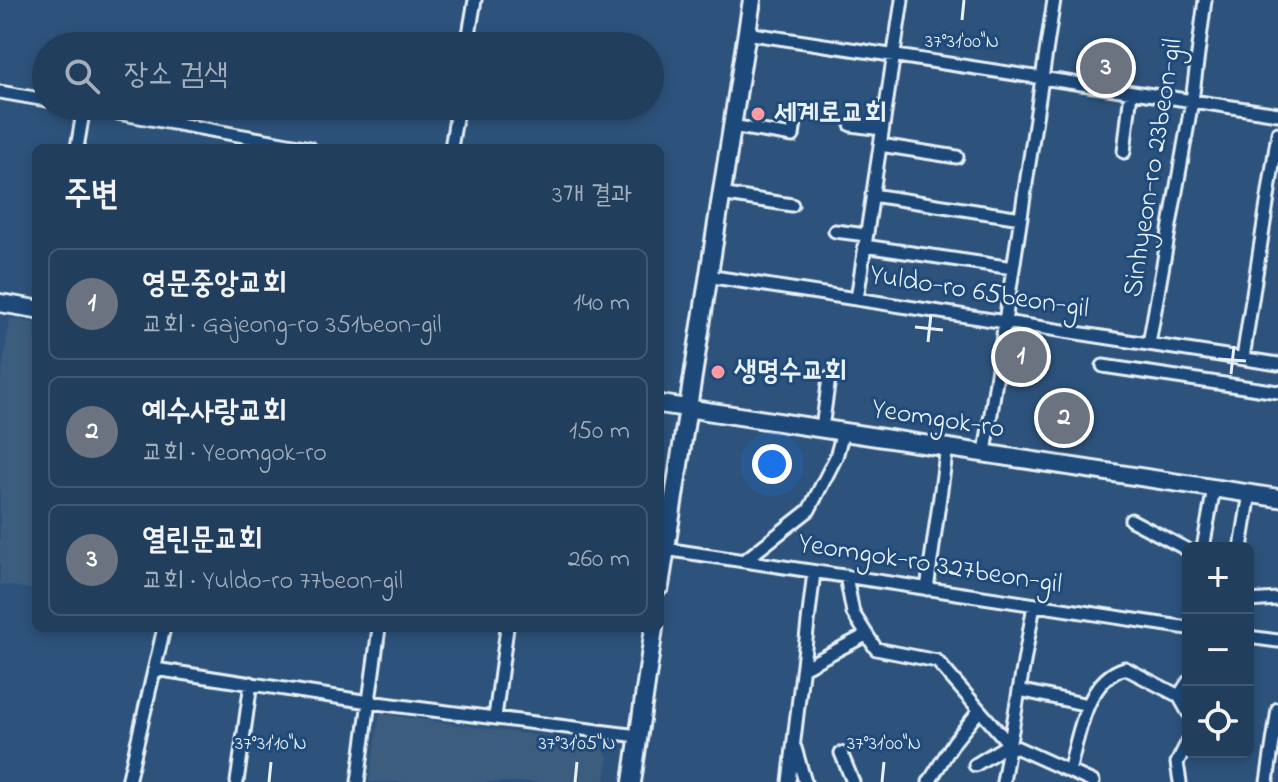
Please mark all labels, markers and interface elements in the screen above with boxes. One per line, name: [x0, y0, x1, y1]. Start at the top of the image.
text: 37°31'00"N: [925, 28, 999, 57]
search box: [32, 32, 664, 120]
street label: Sinhyeon-ro 23beon-gil: [1113, 36, 1195, 300]
pin: 3: [1080, 38, 1132, 98]
icon: search: [60, 54, 104, 98]
text: 장소 검색: [124, 54, 228, 98]
place label: 세계로교회: [774, 94, 887, 135]
marker: 세계로교회: [749, 105, 767, 123]
text: 주변: [64, 171, 119, 221]
text: 3개 결과: [552, 177, 632, 215]
street label: Yuldo-ro 65beon-gil: [866, 255, 1092, 331]
text: 영문중앙교회: [142, 263, 287, 307]
text: 1: [88, 285, 96, 323]
text: 140 m: [573, 285, 630, 323]
text: 교회 · Gajeong-ro 351beon-gil: [142, 307, 442, 345]
pin: 1: [995, 327, 1047, 387]
place label: 생명수교회: [734, 352, 847, 393]
marker: 생명수교회: [709, 363, 727, 381]
pin: 2: [1038, 388, 1090, 448]
street label: Yeomgok-ro: [869, 389, 1007, 451]
text: 예수사랑교회: [142, 391, 287, 435]
text: 2: [86, 413, 98, 451]
text: 150 m: [569, 413, 630, 451]
text: 교회 · Yeomgok-ro: [142, 435, 327, 473]
your location: [752, 444, 792, 484]
text: 열린문교회: [142, 519, 263, 563]
street label: Yeomgok-ro 327beon-gil: [795, 524, 1065, 606]
text: 3: [87, 541, 97, 579]
text: 260 m: [568, 541, 630, 579]
map controls: [1182, 542, 1254, 758]
button: +: [1182, 542, 1254, 614]
text: 교회 · Yuldo-ro 77beon-gil: [142, 563, 403, 601]
button: −: [1182, 614, 1254, 686]
button: locate: [1182, 686, 1254, 758]
text: 37°31'10"N: [235, 730, 307, 759]
text: 37°31'05"N: [539, 730, 615, 759]
text: 37°31'00"N: [847, 730, 921, 759]

